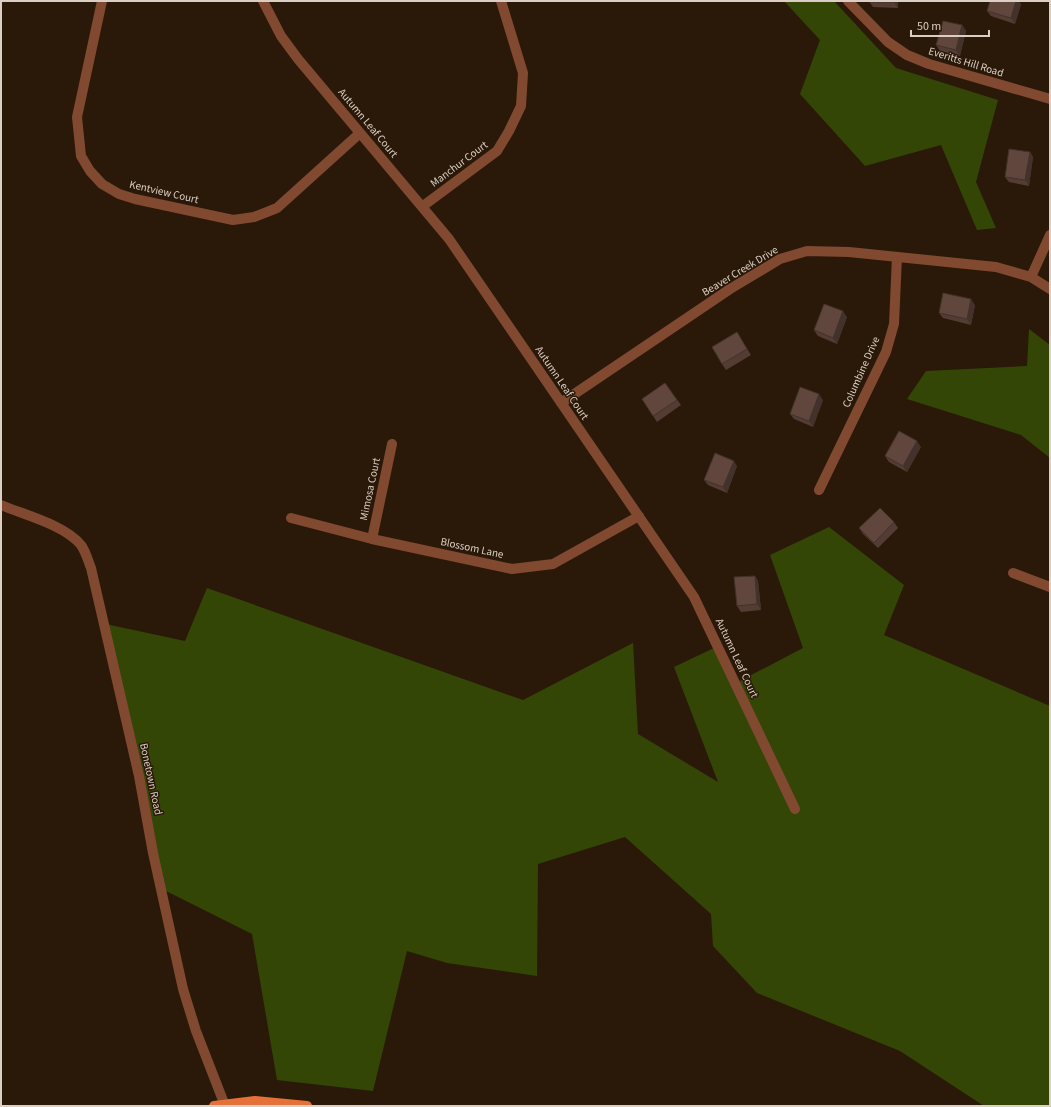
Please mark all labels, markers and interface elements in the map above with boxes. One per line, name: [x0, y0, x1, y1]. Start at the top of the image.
scale bar: [911, 12, 989, 38]
text: 50 m: [917, 18, 941, 35]
street label: Everitts Hill Road: [927, 43, 1005, 81]
street label: Autumn Leaf Court: [335, 85, 402, 161]
street label: Manchur Court: [427, 137, 491, 191]
street label: Kentview Court: [128, 177, 200, 207]
street label: Beaver Creek Drive: [699, 242, 781, 300]
street label: Columbine Drive: [839, 334, 884, 410]
street label: Autumn Leaf Court: [532, 343, 592, 423]
street label: Mimosa Court: [356, 456, 384, 522]
street label: Blossom Lane: [439, 534, 505, 562]
street label: Autumn Leaf Court: [712, 616, 762, 700]
street label: Bonetown Road: [136, 742, 166, 816]

